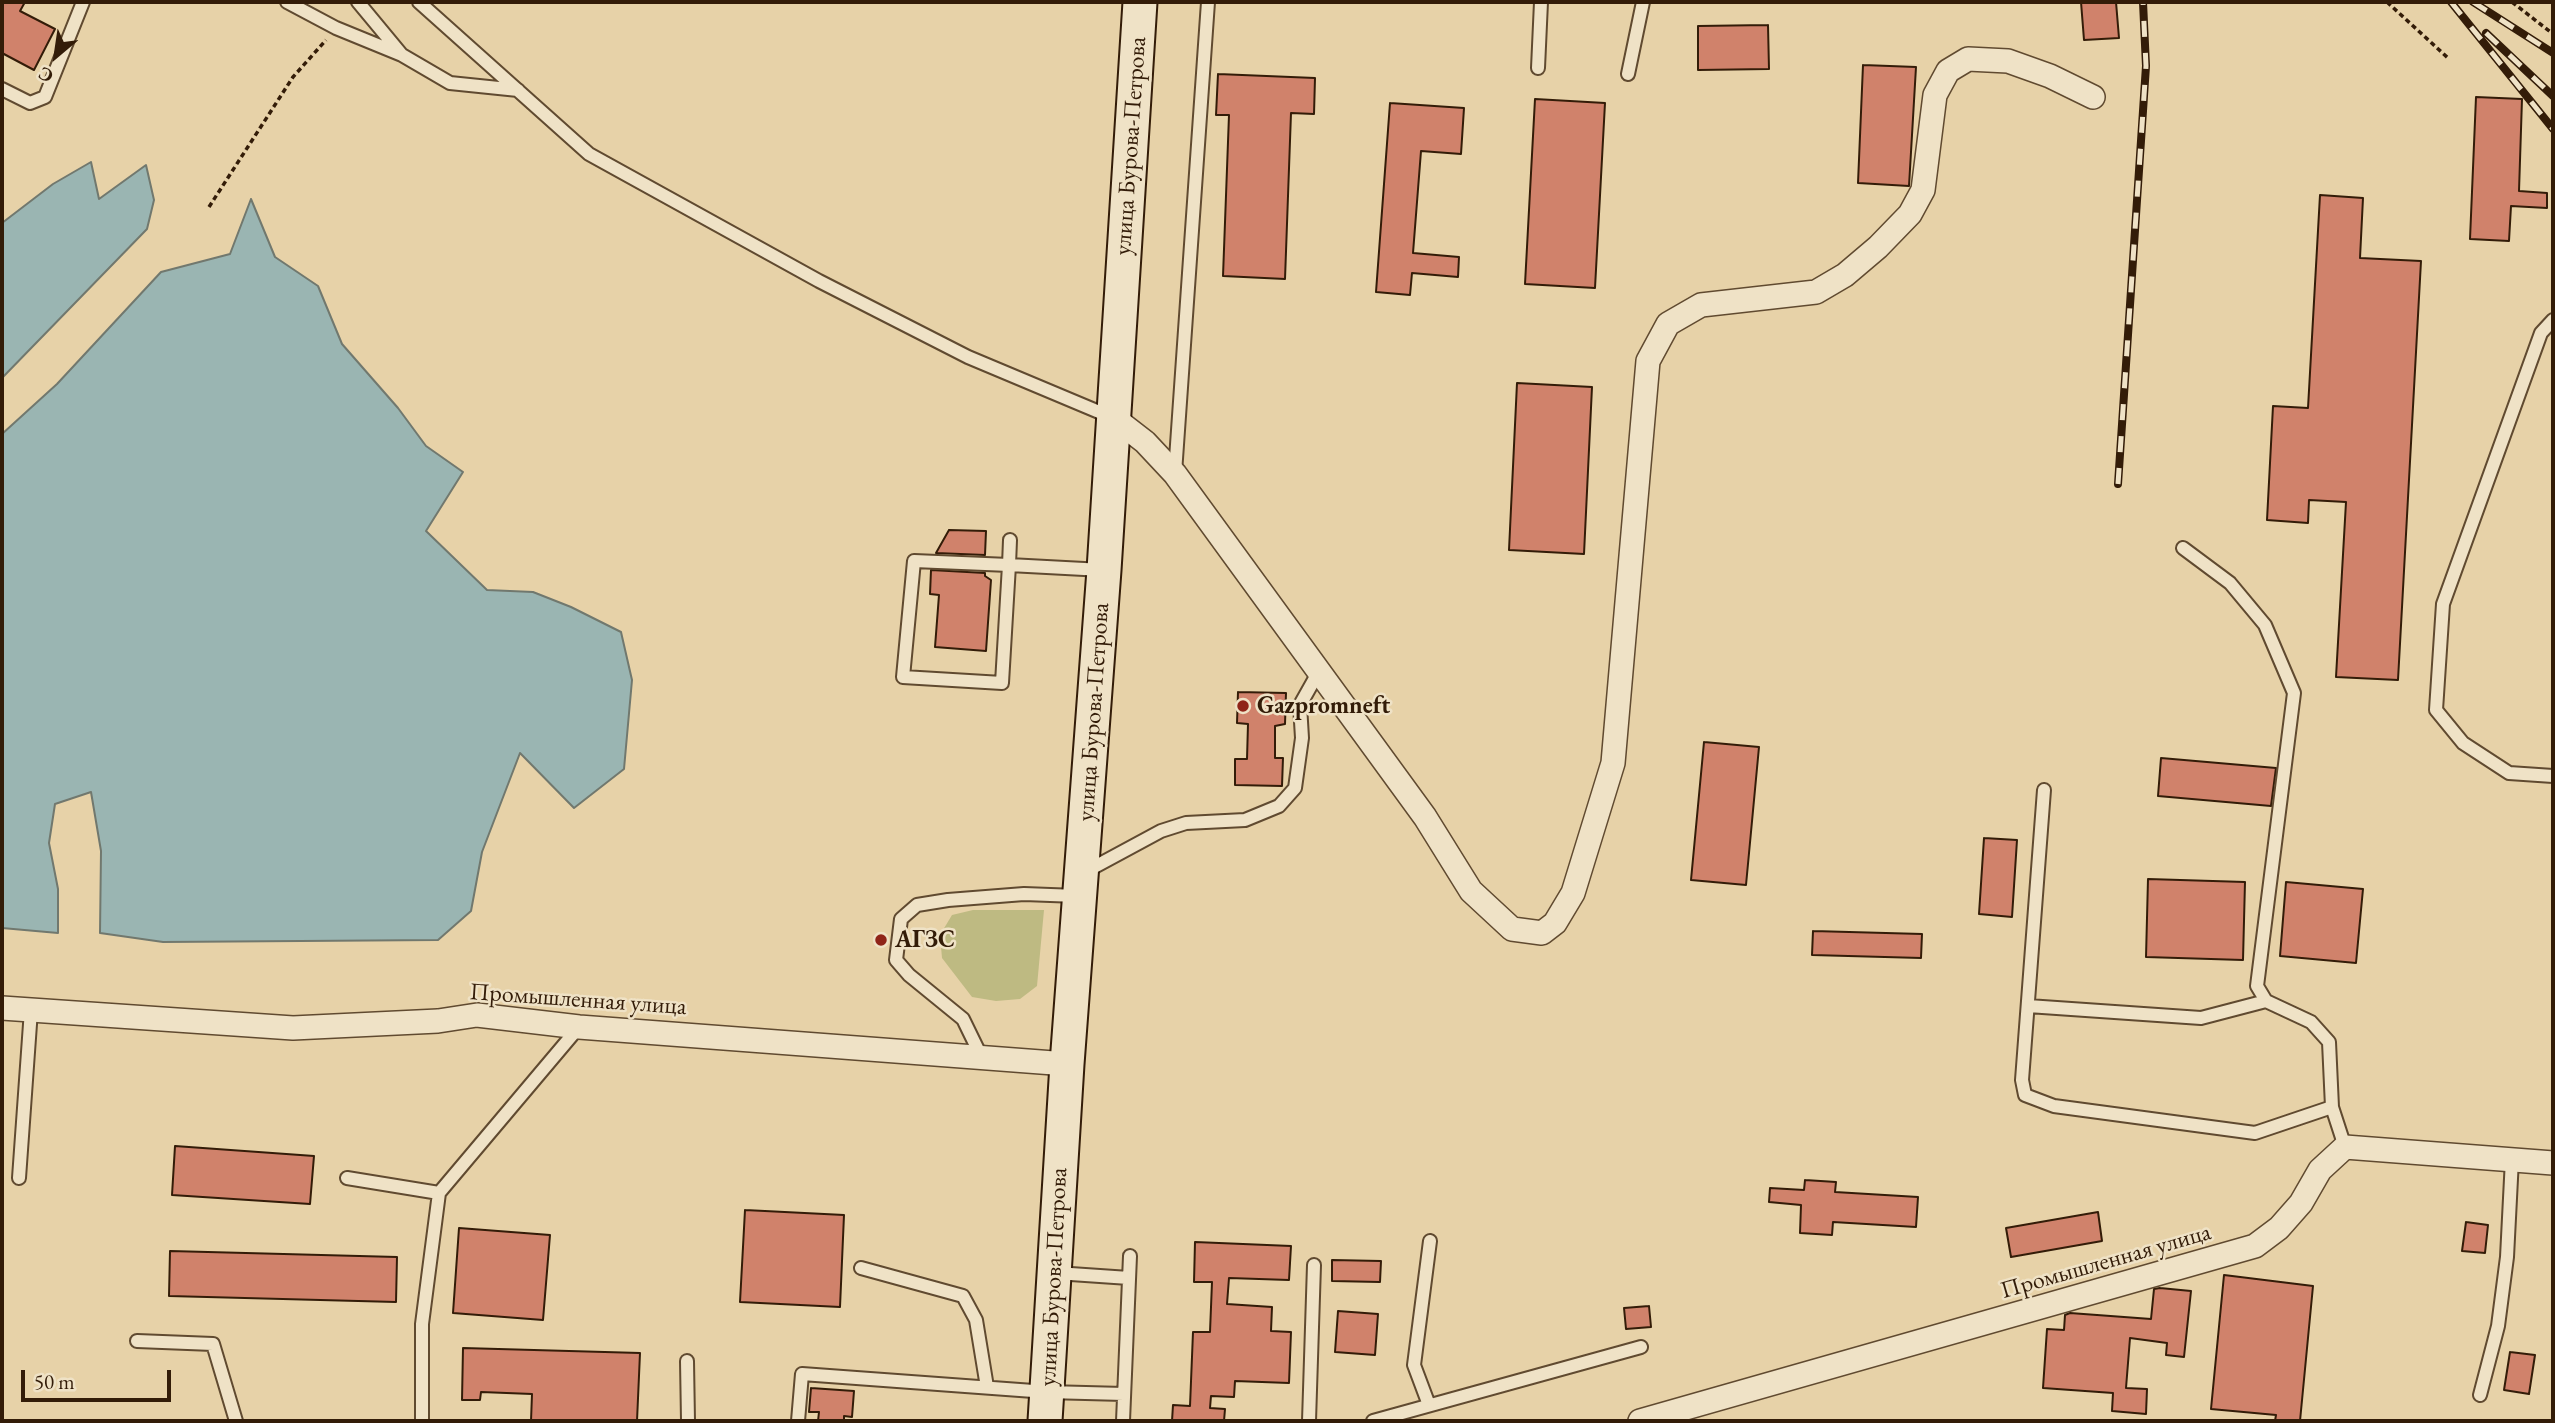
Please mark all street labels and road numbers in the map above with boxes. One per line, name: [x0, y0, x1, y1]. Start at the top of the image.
street label: улица Бурова-Петрова: [1109, 36, 1153, 256]
street label: улица Бурова-Петрова: [1072, 602, 1116, 822]
street label: Промышленная улица: [469, 978, 687, 1022]
street label: улица Бурова-Петрова: [1034, 1167, 1074, 1387]
street label: Промышленная улица: [1998, 1218, 2214, 1306]

